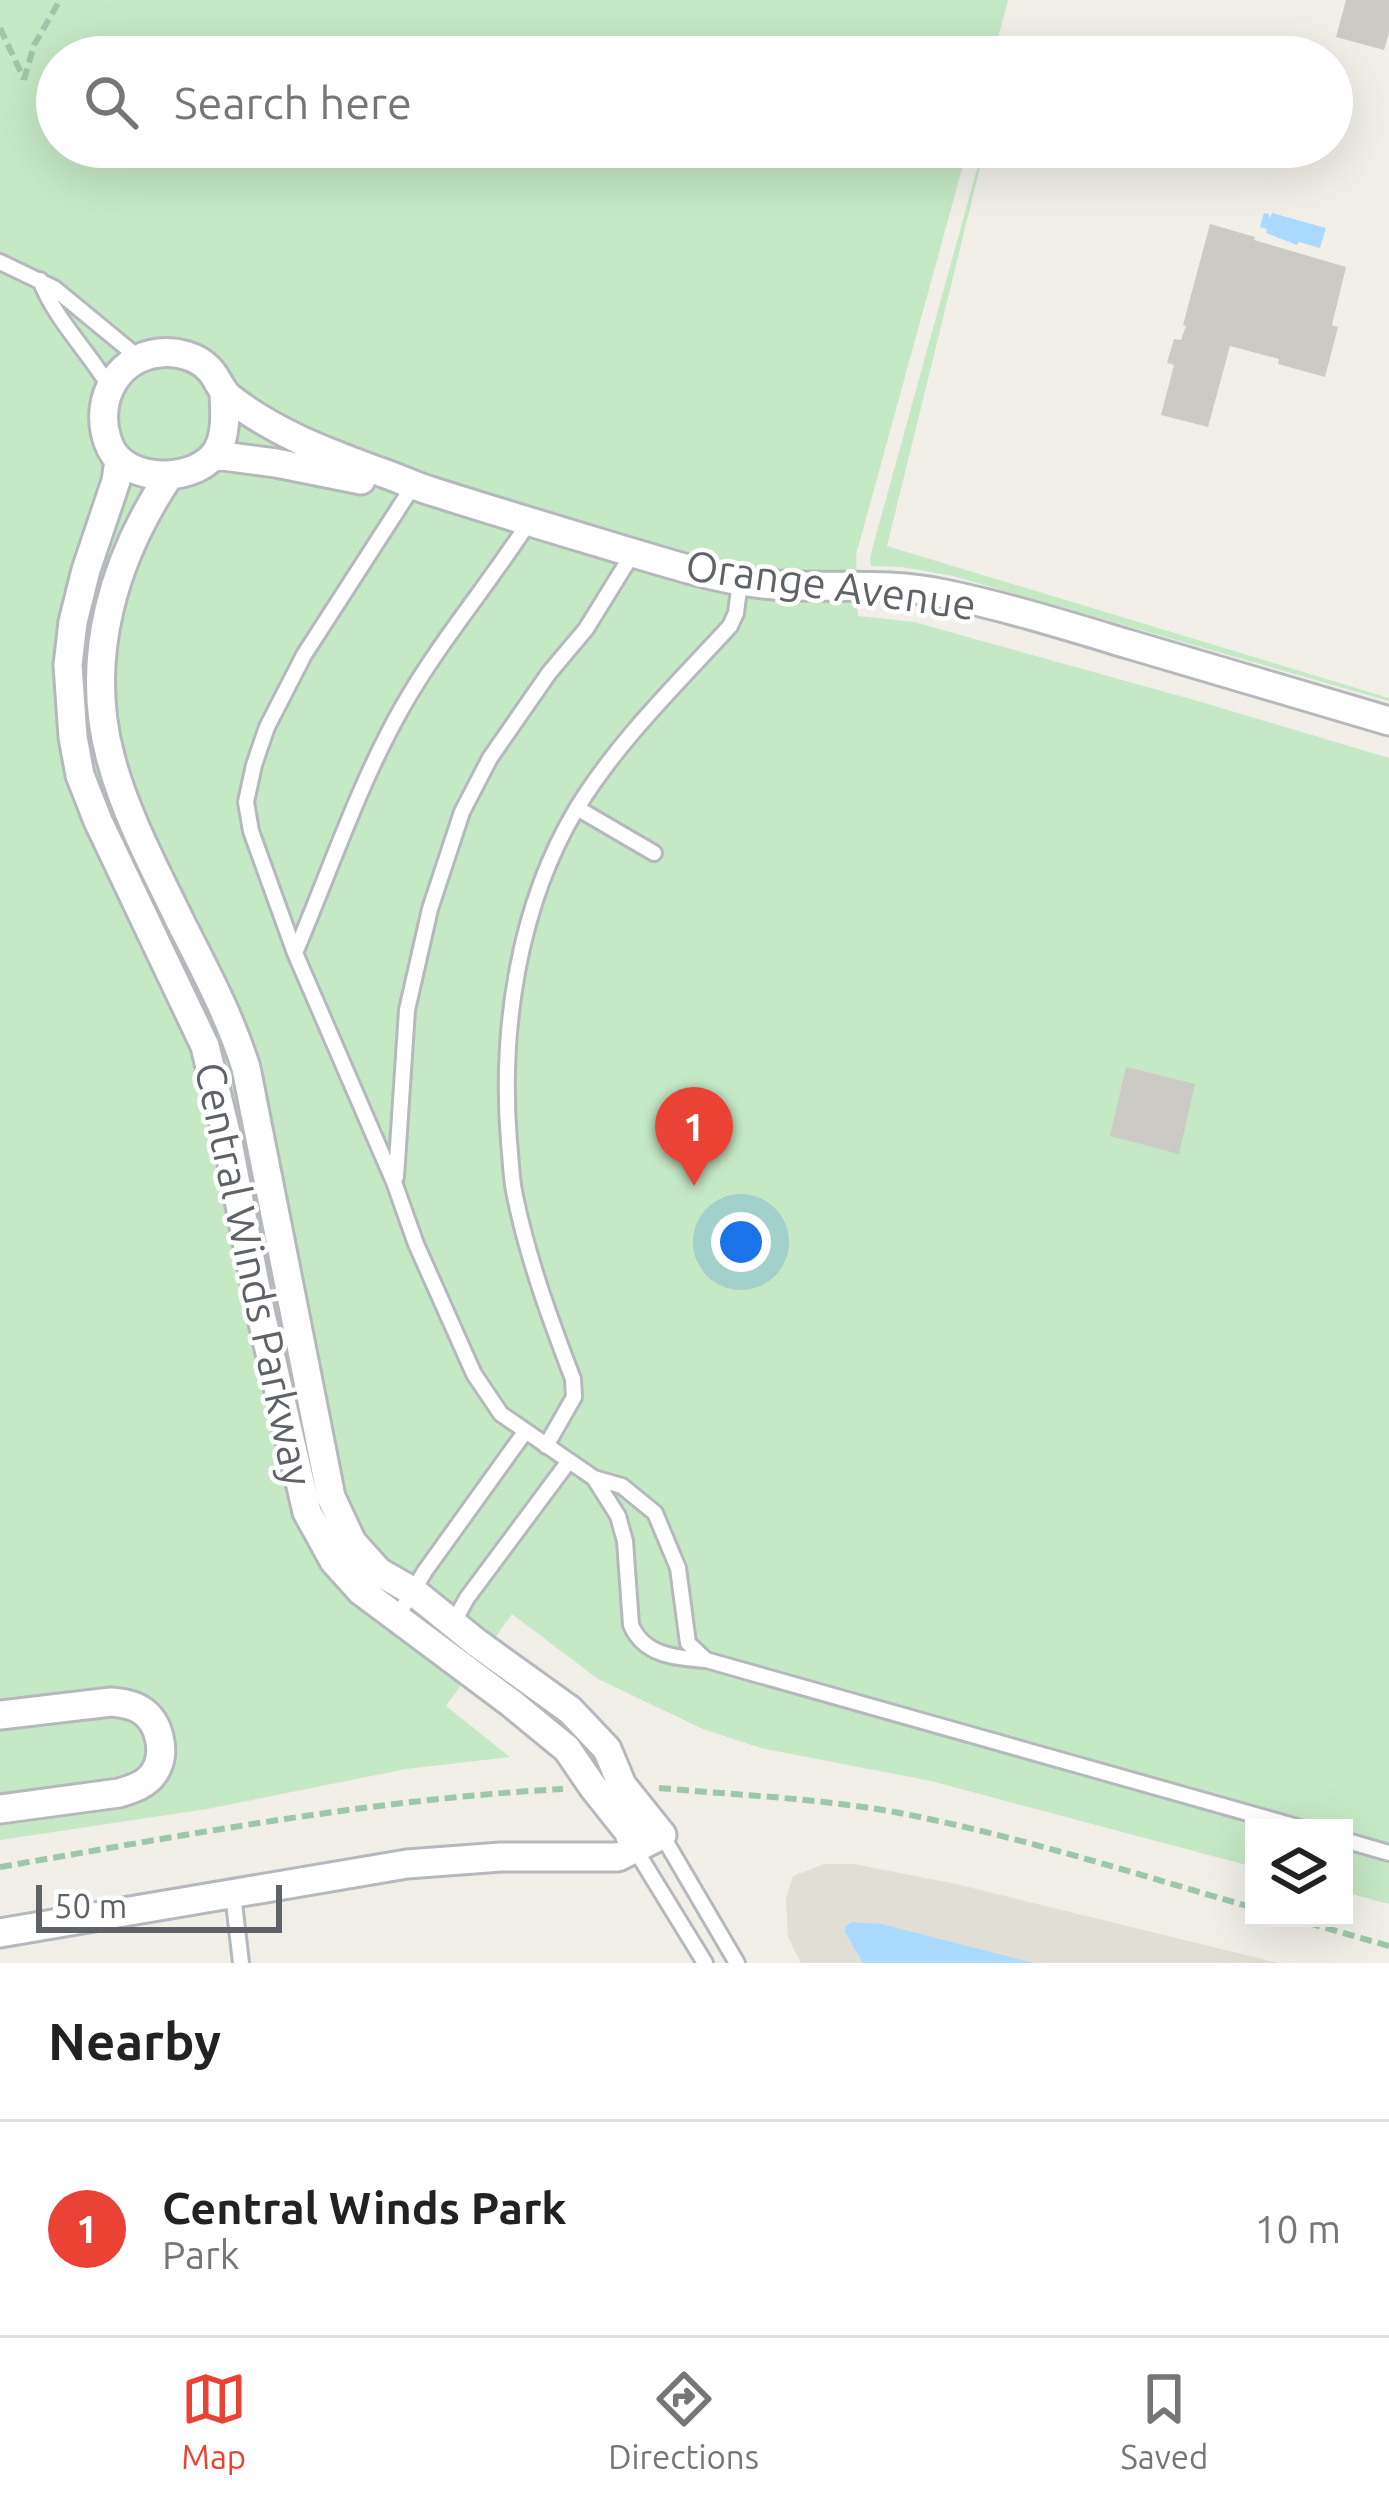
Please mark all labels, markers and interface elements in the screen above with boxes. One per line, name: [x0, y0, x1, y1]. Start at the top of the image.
search box: [36, 36, 1353, 168]
icon: search: [78, 69, 144, 135]
text: Search here: [174, 77, 412, 128]
street label: Orange Avenue: [683, 541, 979, 628]
street label: Central Winds Parkway: [187, 1058, 322, 1490]
pin: 1: [655, 1087, 733, 1186]
your location: [711, 1212, 771, 1272]
map controls: [1245, 1819, 1353, 1927]
button: layers: [1245, 1819, 1353, 1927]
scale bar: [36, 1879, 282, 1932]
text: 50 m: [54, 1887, 127, 1924]
text: Nearby: [48, 2012, 221, 2070]
text: Central Winds Park: [162, 2182, 567, 2233]
text: 1: [76, 2207, 98, 2250]
text: 10 m: [1254, 2207, 1341, 2250]
text: Park: [162, 2233, 240, 2276]
tab: Map: [181, 2366, 247, 2475]
tab: Directions: [608, 2366, 759, 2475]
tab: Saved: [1120, 2366, 1208, 2475]

